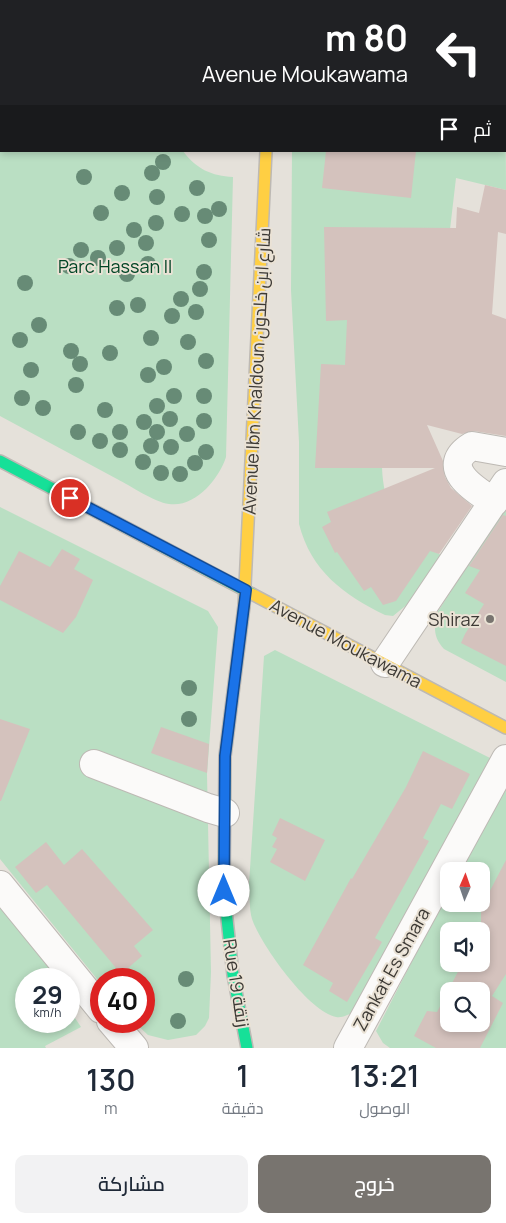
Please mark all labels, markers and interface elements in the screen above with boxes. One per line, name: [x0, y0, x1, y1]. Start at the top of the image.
text: 80 m: [325, 14, 408, 62]
icon: left: [426, 20, 491, 85]
text: Avenue Moukawama: [202, 59, 408, 89]
icon: arrive: [435, 115, 463, 143]
text: ثم: [473, 116, 491, 142]
street label: Avenue Ibn Khaldoun شارع ابن خلدون: [236, 227, 277, 515]
park label: Parc Hassan II: [58, 254, 172, 278]
pin: [49, 477, 91, 519]
icon: arrive: [56, 484, 84, 512]
street label: Avenue Moukawama: [266, 593, 426, 693]
place label: Shiraz: [428, 607, 480, 631]
marker: Shiraz: [484, 613, 496, 625]
north arrow: [440, 862, 490, 912]
map controls: [440, 862, 490, 1032]
position arrow: [197, 864, 249, 916]
street label: Zankat Es Smara: [347, 903, 435, 1035]
button: sound: [440, 922, 490, 972]
street label: Rue 19 زنقة: [218, 937, 256, 1029]
speed limit sign: 40: [90, 968, 155, 1033]
text: 29: [32, 977, 63, 1012]
button: search: [440, 982, 490, 1032]
text: km/h: [34, 1004, 61, 1021]
text: 1: [236, 1055, 249, 1096]
text: 13:21: [350, 1055, 420, 1096]
text: 130: [86, 1059, 135, 1100]
text: m: [104, 1097, 118, 1119]
text: دقيقة: [222, 1097, 263, 1119]
text: الوصول: [359, 1097, 410, 1119]
button: مشاركة: [15, 1155, 248, 1213]
button: خروج: [258, 1155, 491, 1213]

